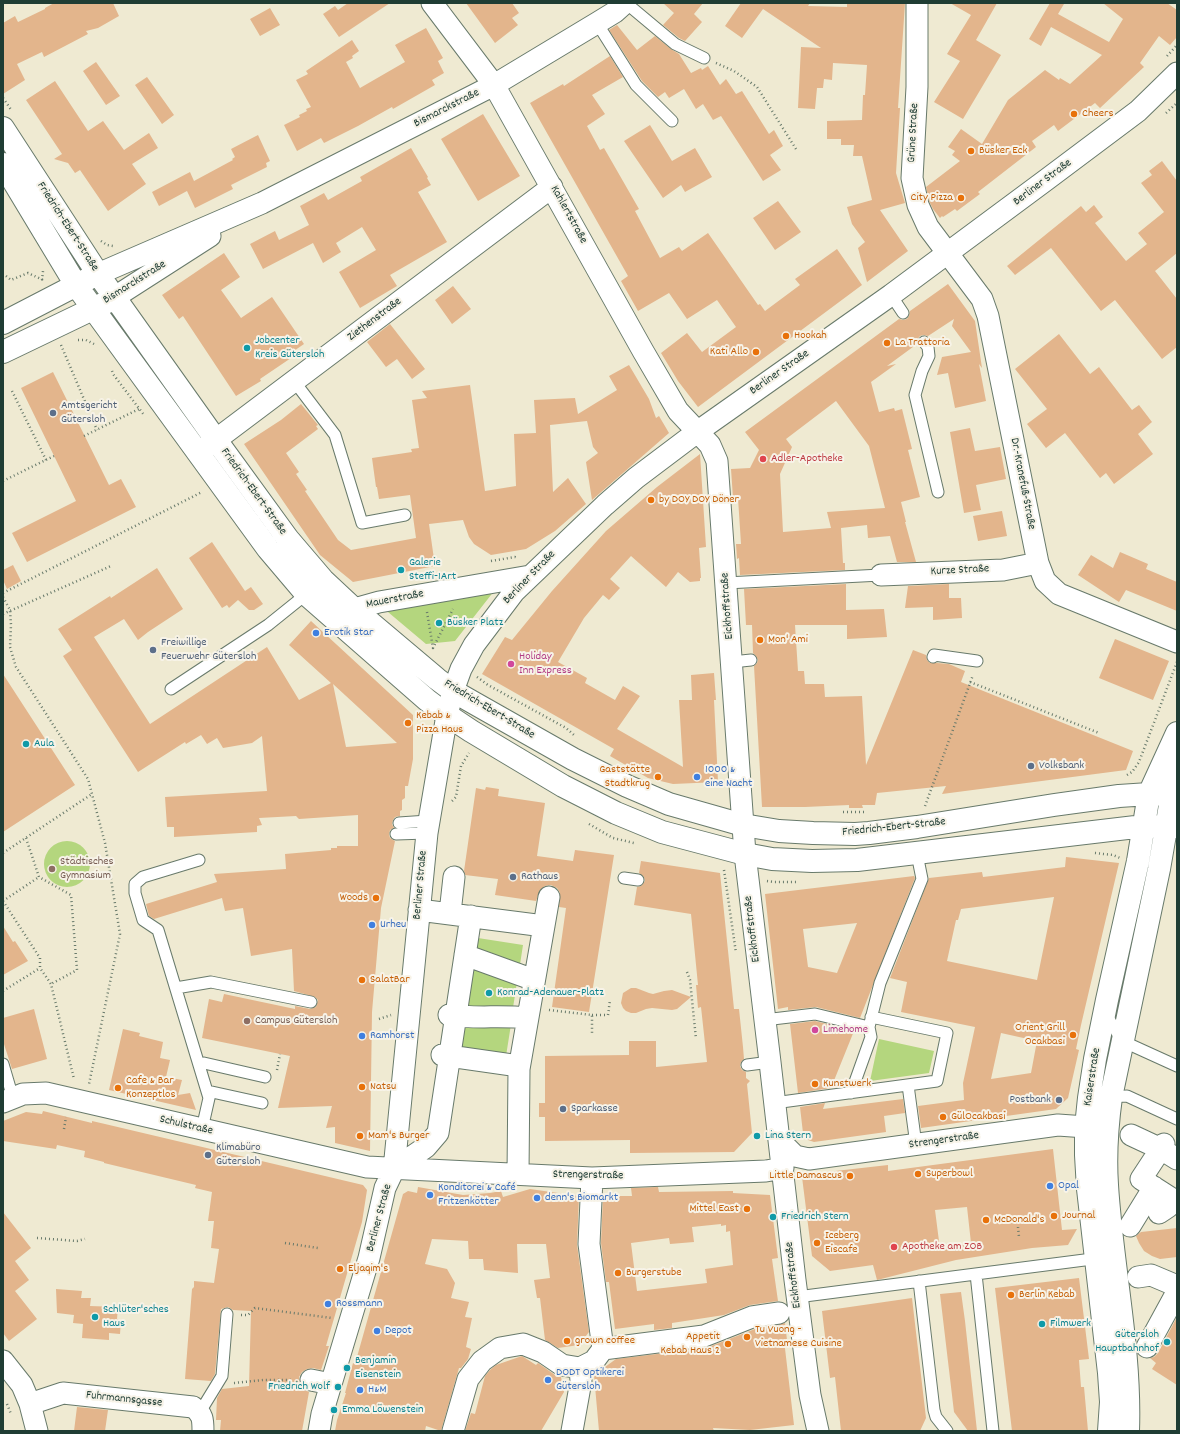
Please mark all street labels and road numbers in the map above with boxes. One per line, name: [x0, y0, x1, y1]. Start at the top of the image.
street label: Bismarckstraße: [412, 86, 482, 132]
street label: Grüne Straße: [905, 103, 923, 163]
street label: Berliner Straße: [1011, 156, 1075, 210]
street label: Friedrich-Ebert-Straße: [33, 180, 101, 274]
street label: Kahlertstraße: [546, 183, 590, 247]
street label: Bismarckstraße: [101, 258, 169, 308]
street label: Ziethenstraße: [345, 295, 405, 345]
street label: Berliner Straße: [747, 347, 813, 399]
street label: Dr.-Kranefuß-Straße: [1006, 437, 1038, 531]
street label: Friedrich-Ebert-Straße: [217, 446, 289, 538]
street label: Berliner Straße: [501, 548, 559, 608]
street label: Kurze Straße: [930, 562, 990, 580]
street label: Eickhoffstraße: [718, 572, 738, 640]
street label: Mauerstraße: [365, 587, 425, 613]
street label: Friedrich-Ebert-Straße: [441, 677, 537, 743]
street label: Friedrich-Ebert-Straße: [842, 815, 946, 841]
street label: Berliner Straße: [411, 850, 431, 920]
street label: Eickhoffstraße: [742, 895, 764, 963]
street label: Kaiserstraße: [1081, 1047, 1105, 1107]
street label: Schulstraße: [158, 1113, 214, 1139]
street label: Strengerstraße: [908, 1129, 980, 1153]
street label: Strengerstraße: [553, 1168, 623, 1184]
street label: Berliner Straße: [364, 1183, 396, 1253]
street label: Eickhoffstraße: [783, 1241, 805, 1309]
street label: Fuhrmannsgasse: [85, 1389, 163, 1411]

